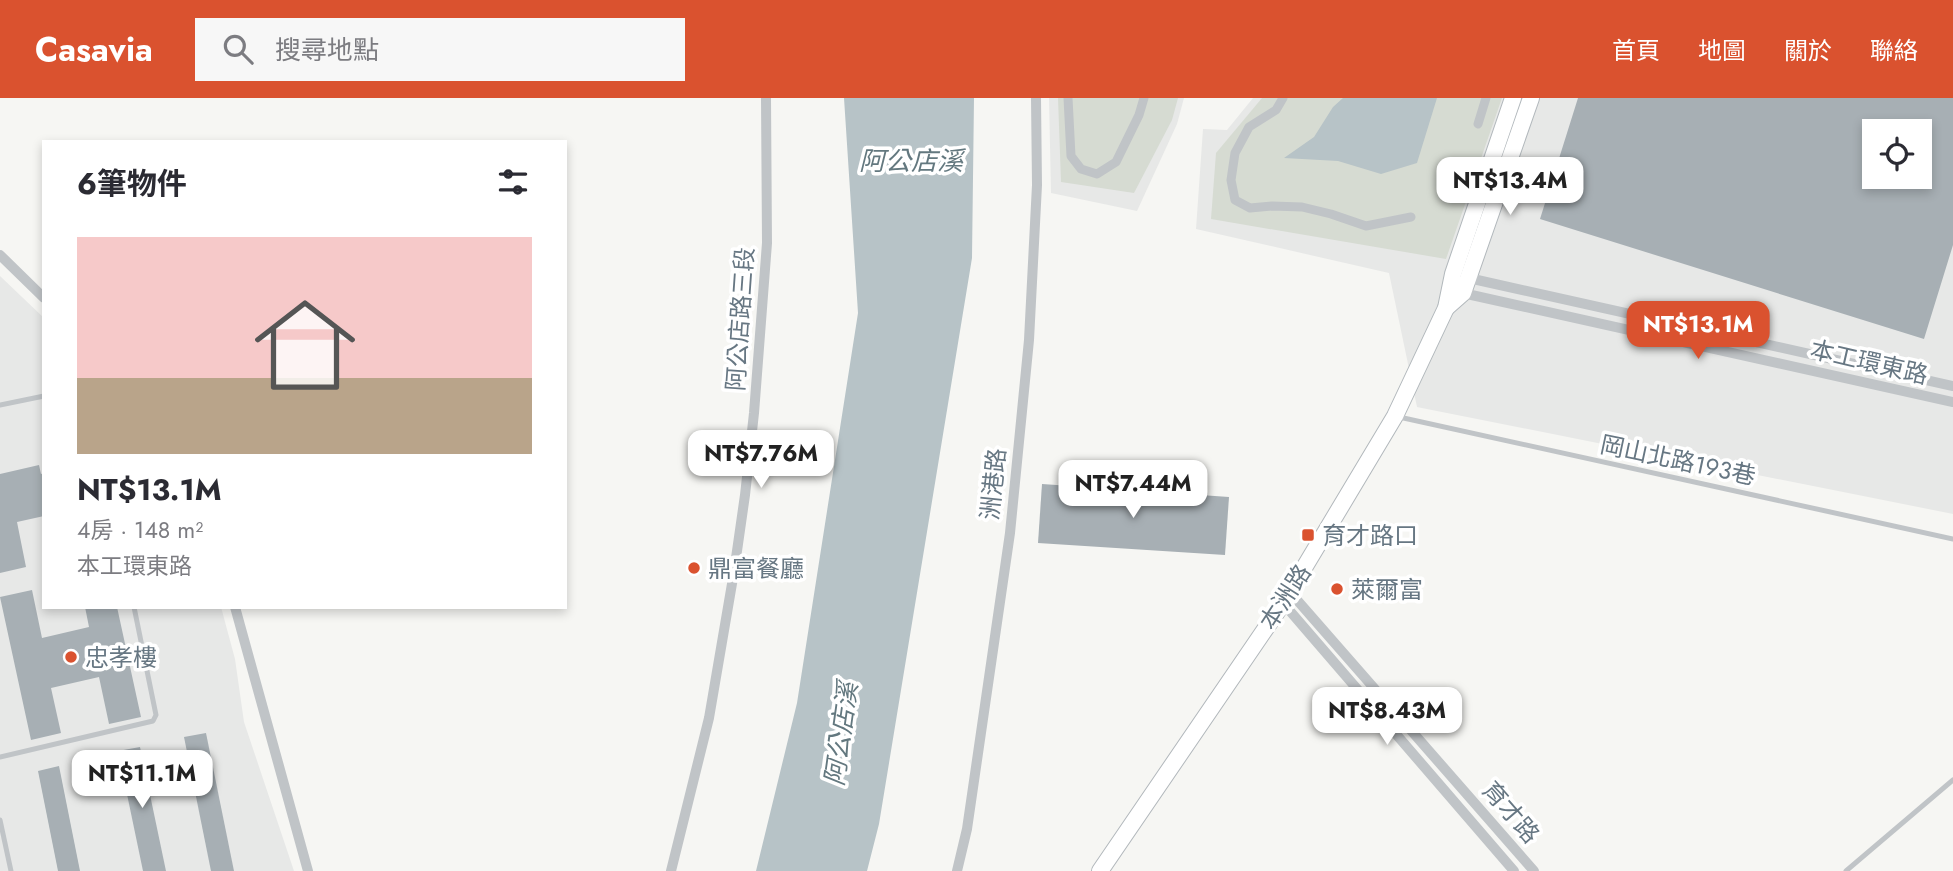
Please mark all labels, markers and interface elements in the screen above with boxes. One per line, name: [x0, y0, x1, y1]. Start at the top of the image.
search box: [195, 18, 685, 81]
text: Casavia: [35, 26, 153, 73]
icon: search: [219, 30, 257, 68]
text: 搜尋地點: [275, 31, 379, 69]
text: 首頁: [1612, 33, 1660, 68]
text: 地圖: [1698, 33, 1746, 68]
text: 關於: [1784, 33, 1832, 68]
text: 聯絡: [1870, 33, 1918, 68]
map controls: [1862, 119, 1932, 189]
button: locate: [1862, 119, 1932, 189]
water label: 阿公店溪: [859, 142, 967, 180]
pin: NT$13.4M: [1438, 158, 1582, 217]
text: 6筆物件: [77, 162, 187, 205]
icon: filters: [494, 163, 532, 201]
text: NT$13.4M: [1452, 163, 1568, 197]
street label: 阿公店路三段: [718, 246, 762, 392]
icon: home: [242, 282, 368, 408]
pin: NT$13.1M: [1626, 302, 1770, 361]
text: NT$13.1M: [1643, 307, 1753, 341]
street label: 本工環東路: [1807, 331, 1931, 393]
street label: 岡山北路193巷: [1597, 426, 1759, 494]
pin: NT$7.76M: [689, 430, 833, 490]
text: NT$7.76M: [704, 436, 818, 470]
street label: 洲港路: [972, 446, 1014, 522]
pin: NT$7.44M: [1061, 460, 1205, 520]
text: NT$7.44M: [1074, 466, 1192, 500]
text: NT$13.1M: [77, 468, 221, 511]
text: 4房 · 148 m²: [77, 513, 203, 547]
place label: 育才路口: [1322, 518, 1418, 553]
marker: 育才路口: [1300, 527, 1316, 543]
text: 本工環東路: [77, 549, 192, 583]
place label: 鼎富餐廳: [708, 551, 804, 586]
street label: 本洲路: [1251, 557, 1319, 637]
marker: 鼎富餐廳: [686, 560, 702, 576]
place label: 萊爾富: [1351, 572, 1423, 607]
marker: 萊爾富: [1329, 581, 1345, 597]
place label: 忠孝樓: [85, 640, 157, 675]
marker: 忠孝樓: [63, 649, 79, 665]
water label: 阿公店溪: [815, 676, 868, 788]
pin: NT$8.43M: [1315, 688, 1459, 747]
text: NT$8.43M: [1328, 693, 1446, 727]
pin: NT$11.1M: [70, 750, 214, 810]
text: NT$11.1M: [88, 756, 196, 790]
street label: 育才路: [1474, 773, 1548, 851]

